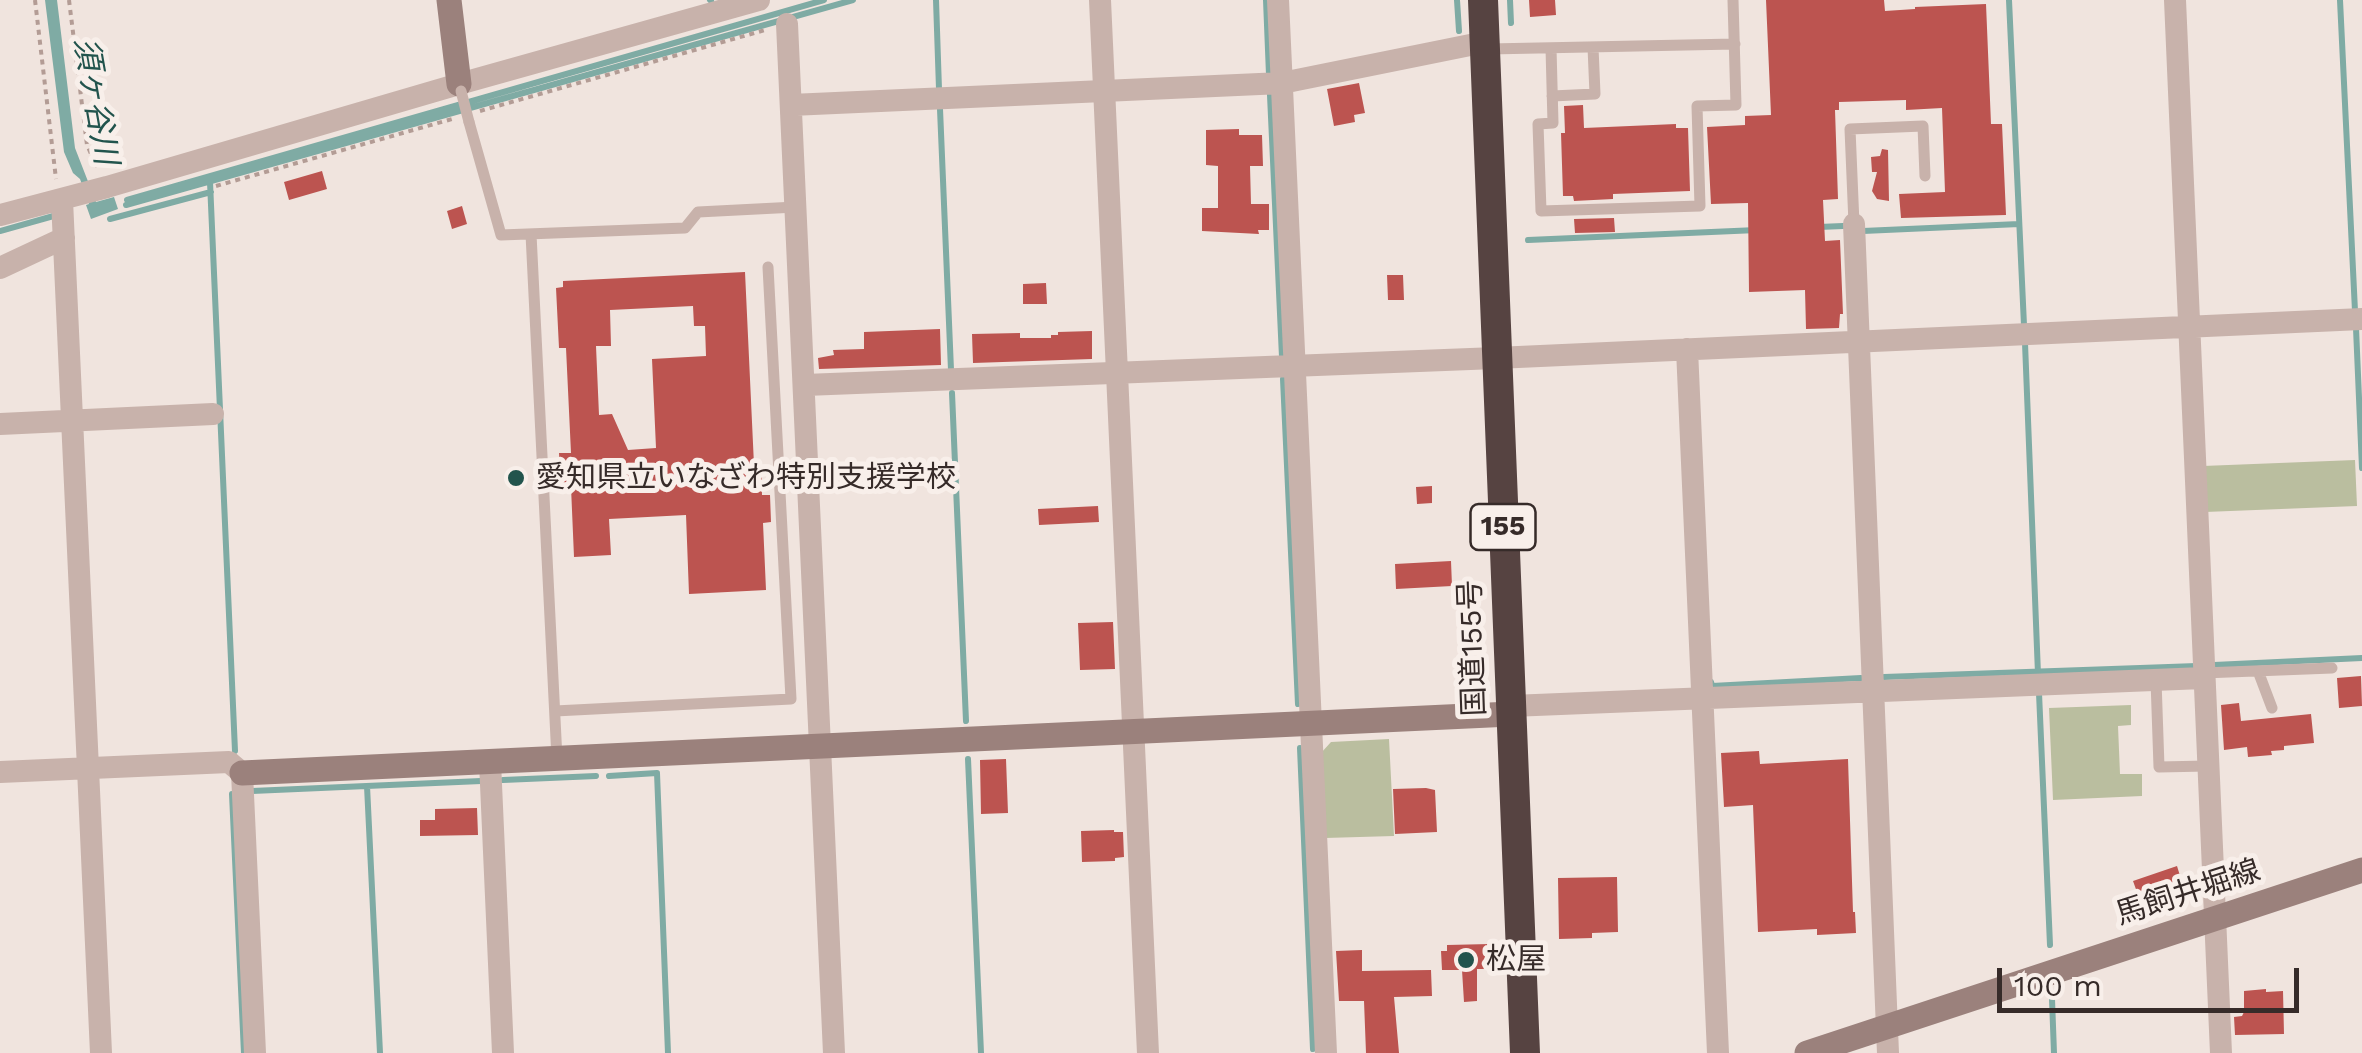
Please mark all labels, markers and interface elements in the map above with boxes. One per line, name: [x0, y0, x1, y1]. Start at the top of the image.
water label: 須ヶ谷川: [65, 35, 125, 167]
place label: 愛知県立いなざわ特別支援学校: [536, 460, 956, 496]
marker: 愛知県立いなざわ特別支援学校: [505, 467, 527, 489]
road number: 155: [1470, 504, 1536, 550]
street label: 国道155号: [1453, 579, 1493, 717]
street label: 馬飼井堀線: [2111, 853, 2265, 933]
place label: 松屋: [1486, 942, 1546, 978]
scale bar: [2002, 948, 2304, 1010]
marker: 松屋: [1455, 949, 1477, 971]
text: 100 m: [2014, 968, 2102, 1003]

